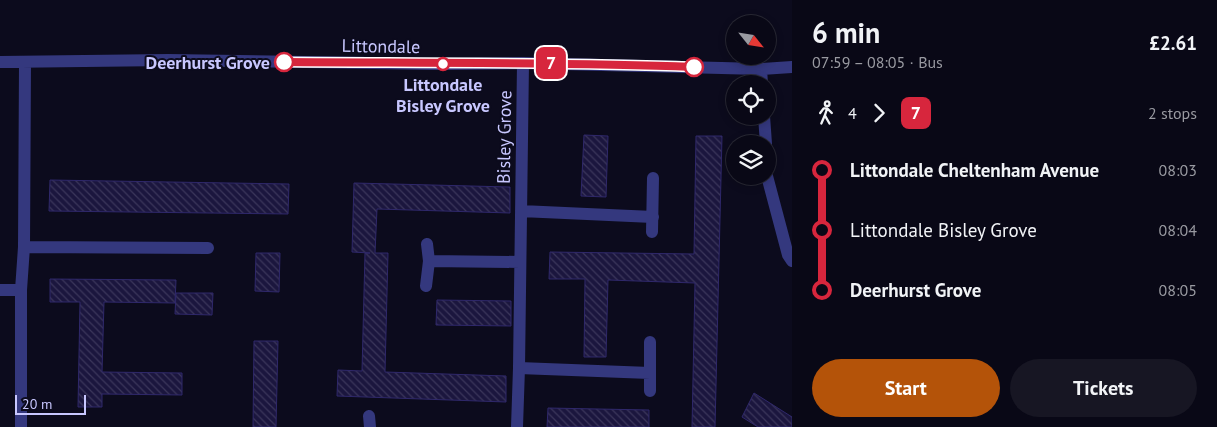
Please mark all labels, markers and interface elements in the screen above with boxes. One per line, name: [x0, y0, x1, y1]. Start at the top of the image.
text: 6 min: [812, 14, 880, 51]
north arrow: [726, 15, 776, 65]
map controls: [726, 15, 776, 185]
text: £2.61: [1149, 31, 1197, 55]
street label: Littondale: [341, 34, 421, 58]
line badge: 7: [535, 47, 567, 79]
place label: Deerhurst Grove: [145, 51, 270, 74]
text: 7: [546, 51, 556, 74]
marker: Deerhurst Grove: [274, 52, 294, 72]
text: 07:59 – 08:05 · Bus: [812, 52, 943, 72]
marker: Littondale Bisley Grove: [436, 57, 450, 71]
unlabelled marker: [684, 57, 704, 77]
place label: Littondale Bisley Grove: [396, 73, 490, 117]
button: locate: [726, 75, 776, 125]
street label: Bisley Grove: [492, 90, 516, 184]
icon: walk: [812, 99, 840, 127]
icon: forward: [865, 99, 893, 127]
text: 7: [911, 101, 921, 124]
text: 4: [848, 103, 857, 123]
text: 2 stops: [1148, 103, 1197, 123]
button: layers: [726, 135, 776, 185]
text: Littondale Cheltenham Avenue: [850, 158, 1099, 182]
text: 08:03: [1159, 160, 1197, 180]
text: Littondale Bisley Grove: [850, 218, 1037, 242]
text: 08:04: [1159, 220, 1197, 240]
text: Deerhurst Grove: [850, 278, 981, 302]
text: 08:05: [1159, 280, 1197, 300]
button: Start: [812, 359, 1000, 417]
button: Tickets: [1010, 359, 1197, 417]
scale bar: [15, 392, 86, 415]
text: 20 m: [22, 395, 52, 413]

